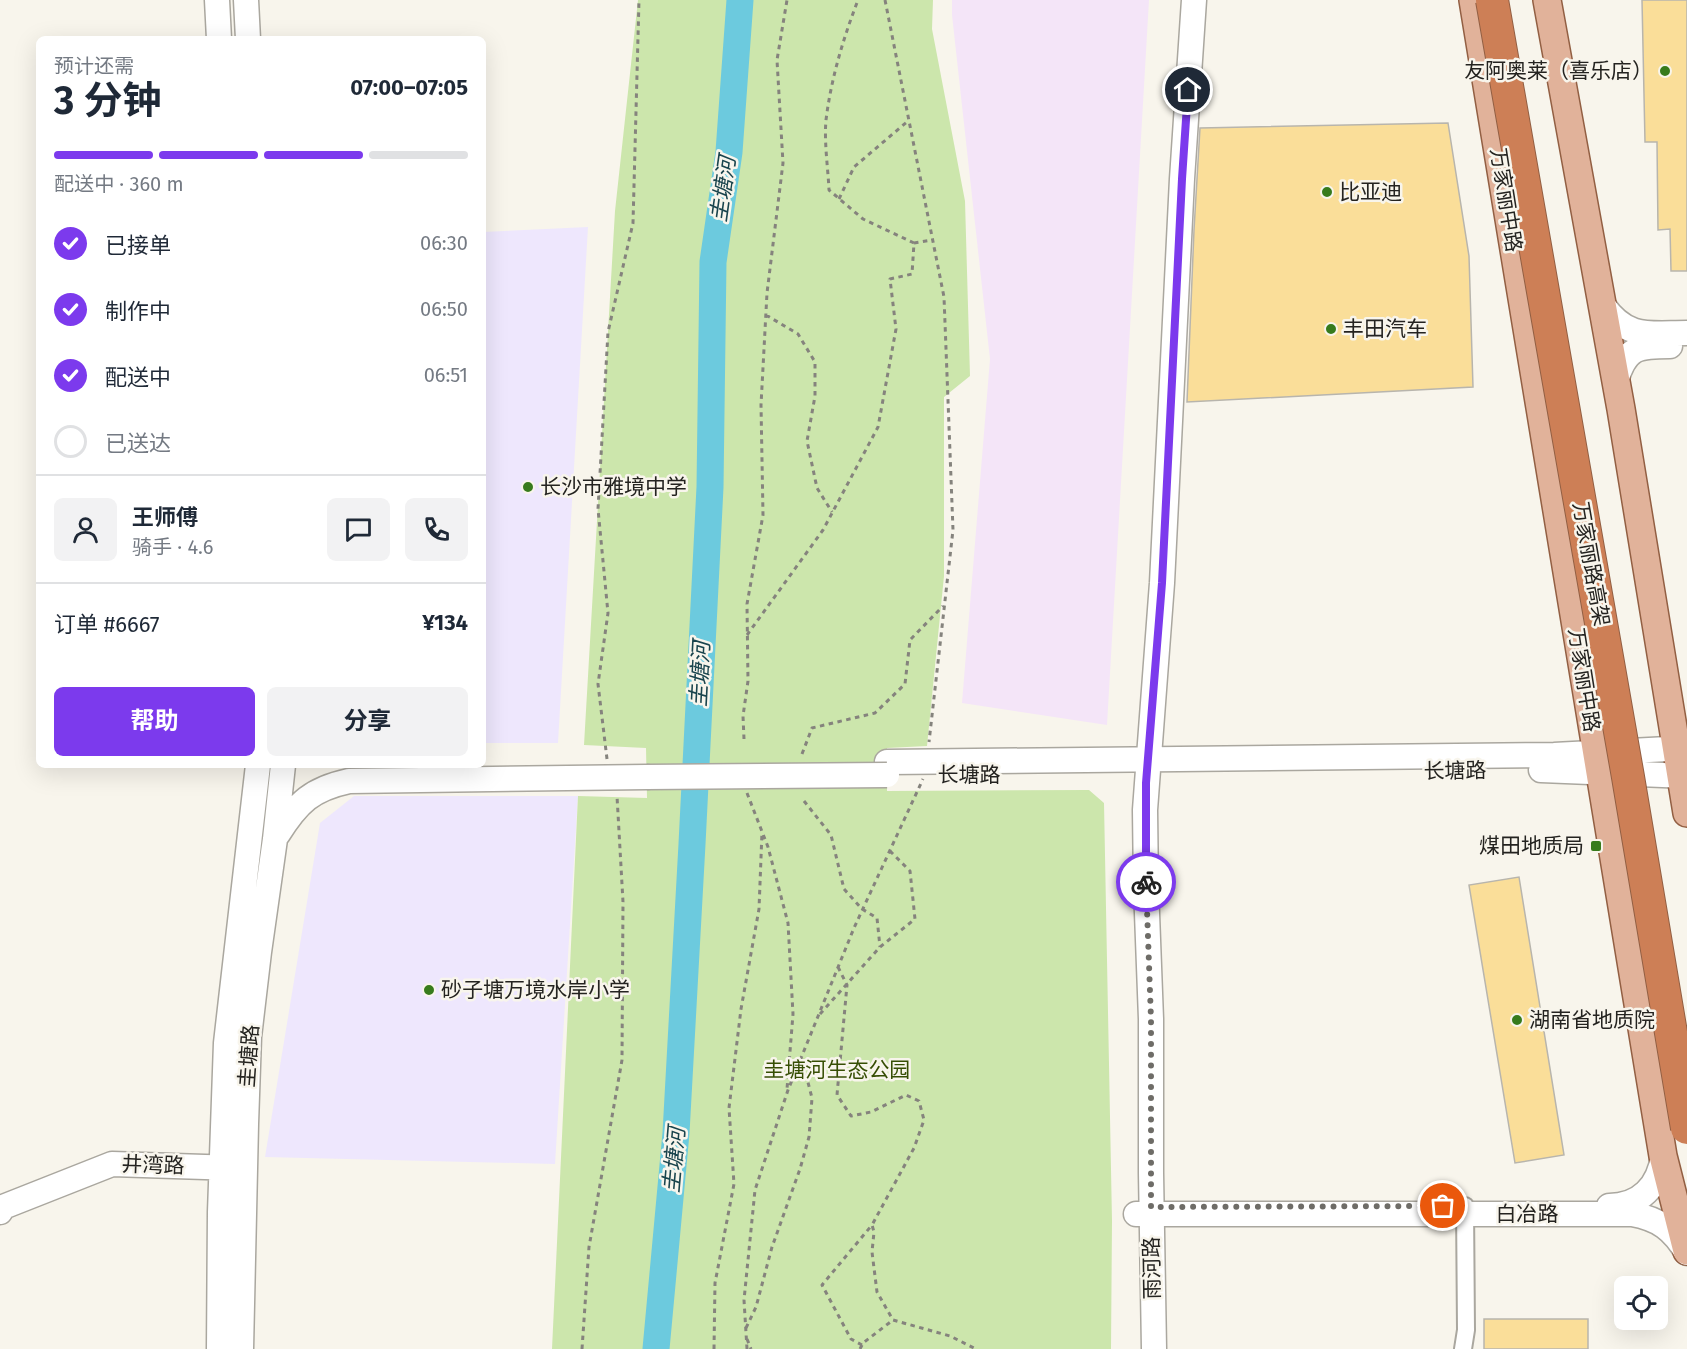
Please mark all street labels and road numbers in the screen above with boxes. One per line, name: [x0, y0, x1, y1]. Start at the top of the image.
street label: 万家丽中路: [1485, 146, 1527, 254]
street label: 万家丽路高架: [1567, 500, 1615, 628]
street label: 万家丽中路: [1563, 626, 1605, 734]
street label: 长塘路: [1423, 757, 1487, 785]
street label: 长塘路: [938, 762, 1001, 788]
street label: 圭塘路: [234, 1024, 264, 1088]
street label: 井湾路: [121, 1151, 185, 1179]
street label: 白冶路: [1496, 1201, 1559, 1227]
street label: 雨河路: [1138, 1236, 1166, 1300]

